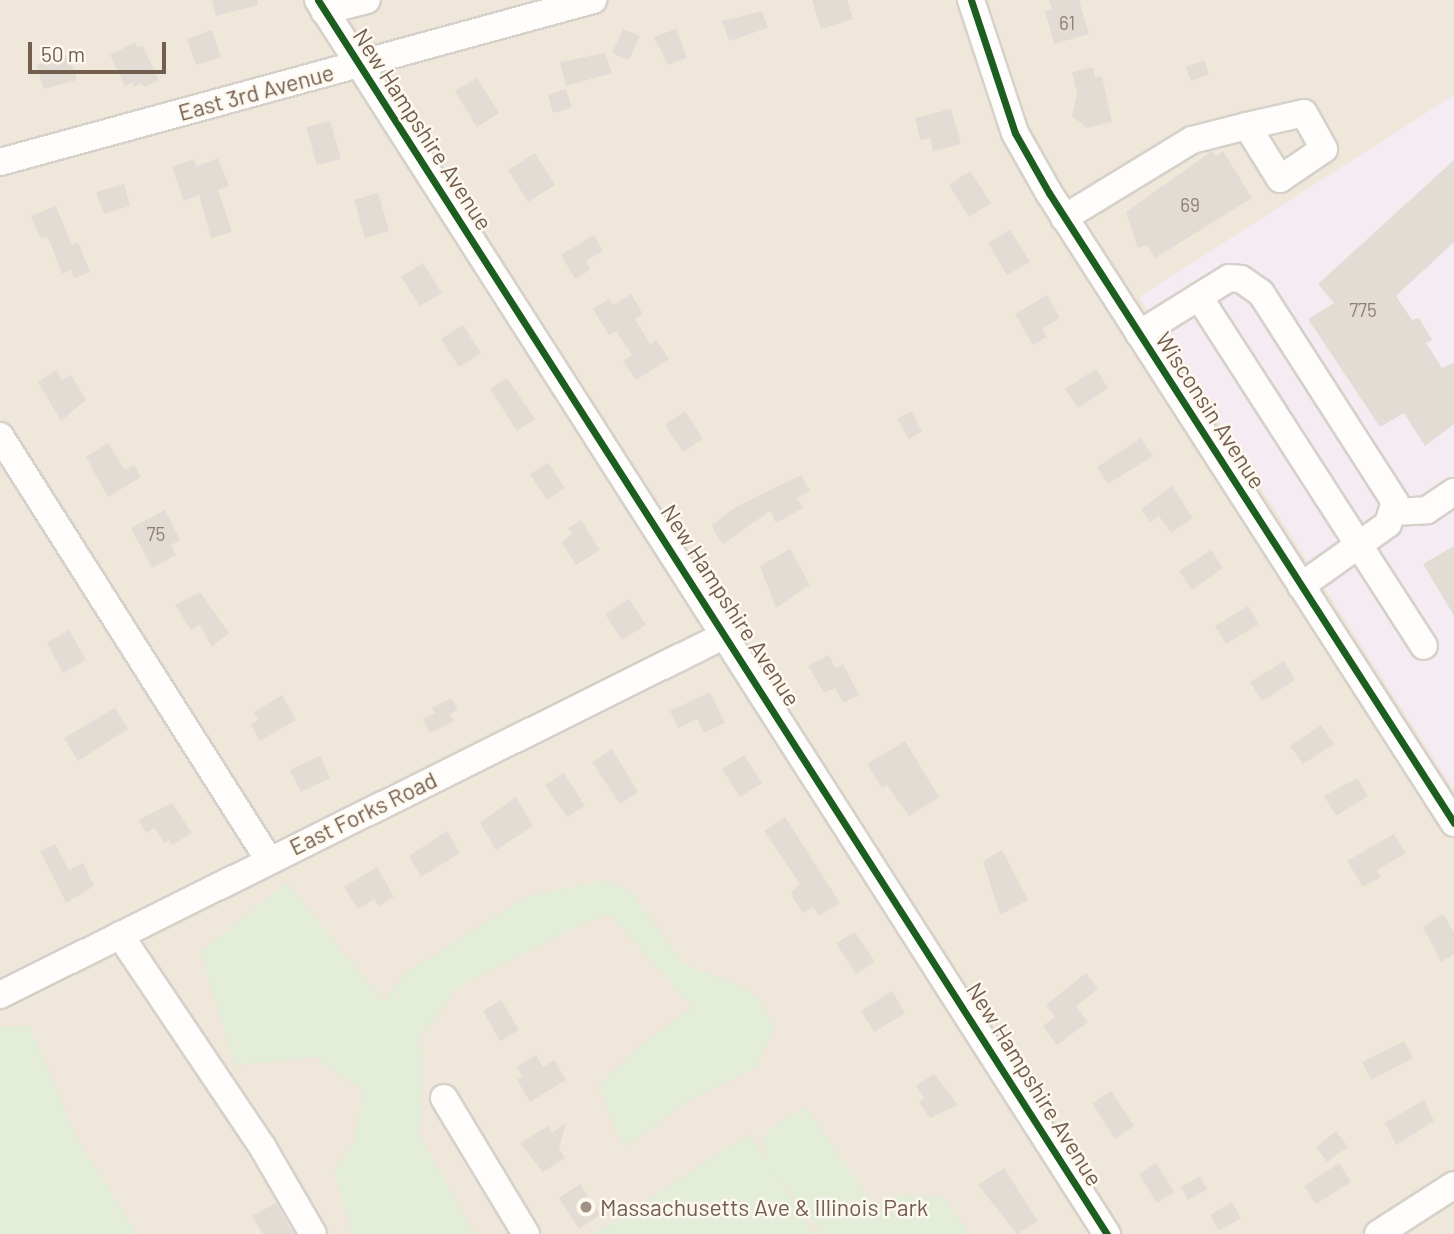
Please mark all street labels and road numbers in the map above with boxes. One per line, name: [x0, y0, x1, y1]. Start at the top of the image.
street label: New Hampshire Avenue: [348, 23, 498, 235]
street label: East 3rd Avenue: [175, 58, 337, 126]
street label: Wisconsin Avenue: [1150, 327, 1272, 493]
street label: New Hampshire Avenue: [656, 499, 806, 711]
street label: East Forks Road: [285, 765, 441, 861]
street label: New Hampshire Avenue: [961, 977, 1109, 1191]

